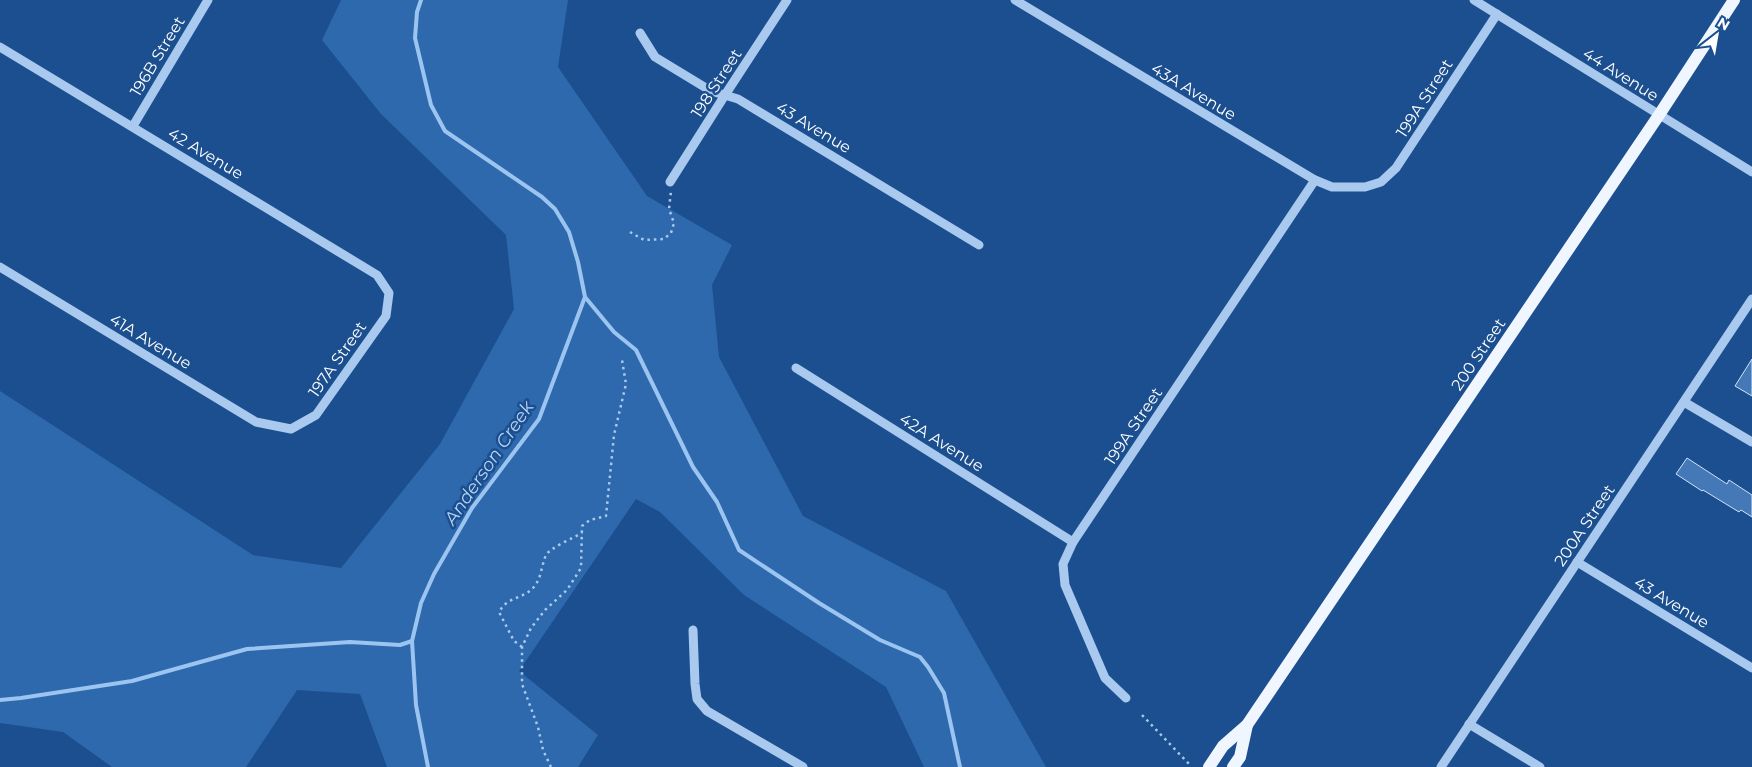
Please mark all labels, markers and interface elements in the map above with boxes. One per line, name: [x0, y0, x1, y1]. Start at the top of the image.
north arrow: [1692, 10, 1742, 60]
street label: 196B Street: [126, 12, 189, 100]
text: N: [1714, 13, 1733, 34]
street label: 44 Avenue: [1579, 44, 1662, 105]
street label: 198 Street: [687, 45, 746, 121]
street label: 199A Street: [1392, 55, 1457, 141]
street label: 43A Avenue: [1148, 59, 1240, 124]
street label: 43 Avenue: [773, 98, 855, 157]
street label: 42 Avenue: [165, 124, 247, 183]
street label: 41A Avenue: [106, 310, 195, 373]
street label: 200 Street: [1447, 314, 1510, 394]
street label: 197A Street: [304, 317, 371, 401]
street label: 199A Street: [1101, 384, 1167, 469]
water label: Anderson Creek: [439, 396, 539, 530]
street label: 42A Avenue: [896, 409, 987, 476]
street label: 200A Street: [1550, 481, 1619, 570]
street label: 43 Avenue: [1631, 573, 1713, 632]

